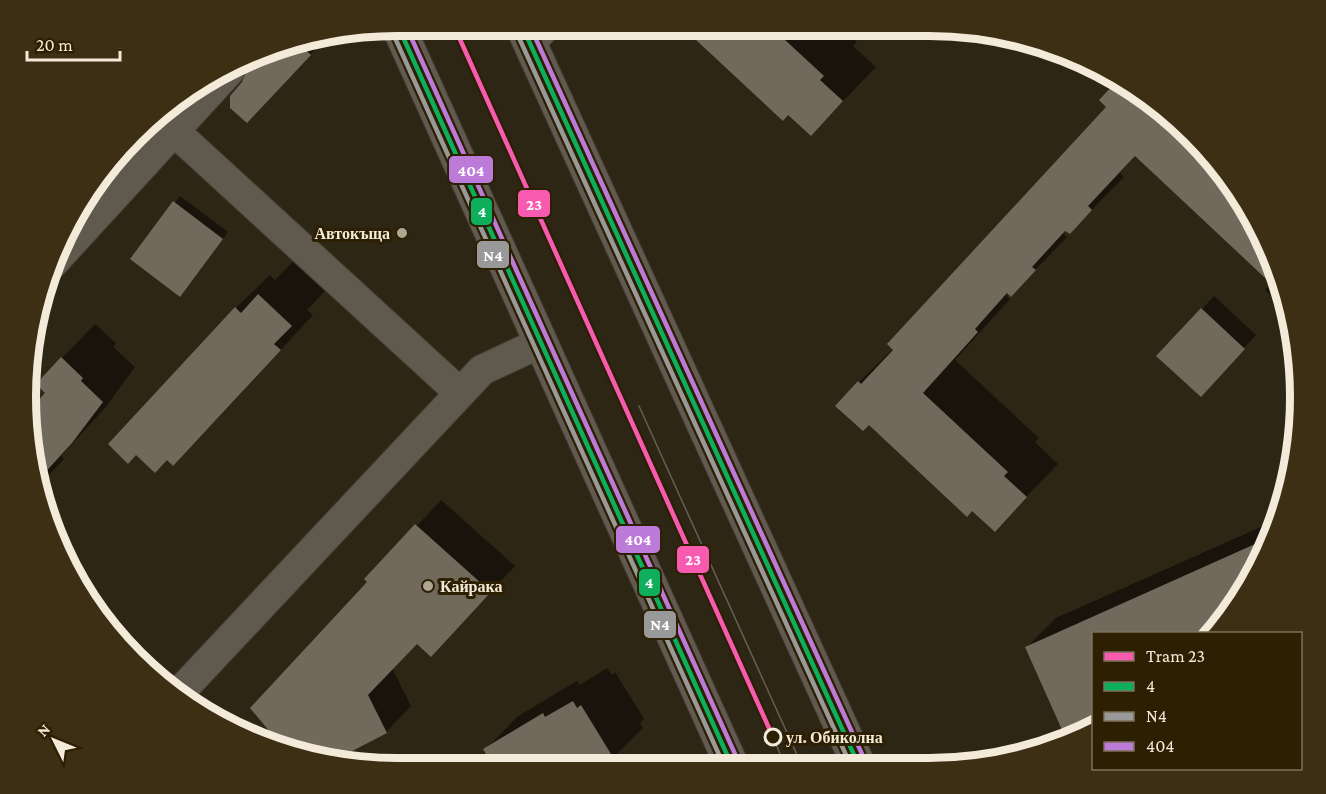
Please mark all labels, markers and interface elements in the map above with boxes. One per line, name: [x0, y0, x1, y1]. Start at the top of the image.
scale bar: [27, 24, 120, 62]
text: 20 m: [36, 35, 73, 55]
line badge: 404: [448, 155, 494, 184]
text: 404: [458, 162, 485, 179]
line badge: 23: [517, 189, 551, 218]
text: 23: [526, 196, 542, 213]
line badge: 4: [470, 197, 493, 226]
text: 4: [478, 203, 487, 220]
place label: Автокъща: [315, 225, 390, 242]
marker: Автокъща: [395, 226, 409, 240]
line badge: N4: [476, 240, 510, 269]
text: N4: [483, 247, 503, 264]
line badge: 404: [615, 525, 661, 554]
text: 404: [625, 531, 652, 548]
line badge: 23: [676, 545, 710, 574]
text: 23: [685, 551, 701, 568]
line badge: 4: [638, 568, 661, 597]
text: 4: [645, 574, 654, 591]
place label: Кайрака: [440, 578, 502, 596]
marker: Кайрака: [421, 579, 435, 593]
line badge: N4: [643, 610, 677, 639]
text: N4: [650, 616, 670, 633]
legend: [1092, 632, 1302, 770]
text: Tram 23: [1146, 646, 1205, 666]
text: 4: [1146, 676, 1155, 696]
text: N4: [1146, 706, 1167, 726]
north arrow: [24, 710, 84, 770]
text: N: [33, 720, 53, 740]
marker: ул. Обиколна: [764, 728, 782, 746]
place label: ул. Обиколна: [786, 729, 883, 747]
text: 404: [1146, 736, 1175, 756]

